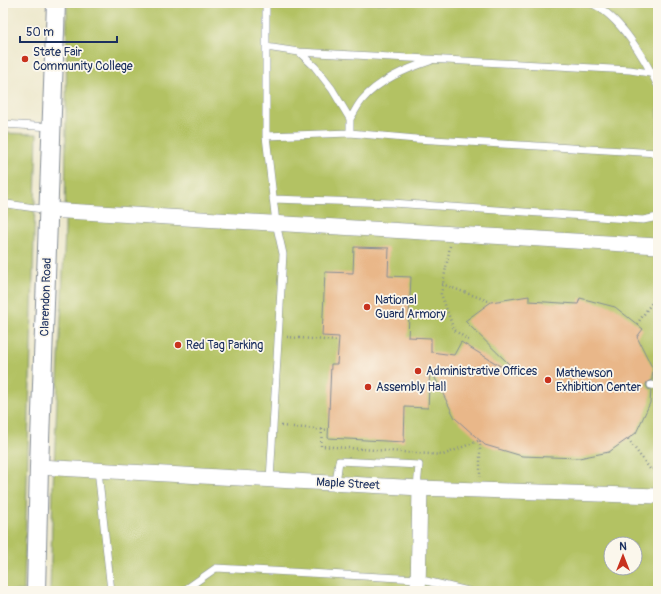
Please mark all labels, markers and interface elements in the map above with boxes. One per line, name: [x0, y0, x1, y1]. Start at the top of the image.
scale bar: [20, 18, 117, 44]
text: 50 m: [26, 25, 54, 40]
place label: State Fair Community College: [33, 45, 133, 74]
marker: State Fair Community College: [20, 54, 30, 64]
street label: Clarendon Road: [37, 257, 55, 337]
place label: National Guard Armory: [375, 293, 446, 322]
marker: National Guard Armory: [362, 302, 372, 312]
place label: Red Tag Parking: [186, 338, 263, 353]
marker: Red Tag Parking: [173, 340, 183, 350]
place label: Administrative Offices: [426, 364, 538, 379]
marker: Administrative Offices: [413, 366, 423, 376]
place label: Mathewson Exhibition Center: [556, 366, 642, 395]
marker: Mathewson Exhibition Center: [543, 375, 553, 385]
place label: Assembly Hall: [376, 380, 446, 395]
marker: Assembly Hall: [363, 382, 373, 392]
street label: Maple Street: [316, 475, 380, 493]
north arrow: [603, 536, 643, 576]
text: N: [619, 540, 627, 553]

